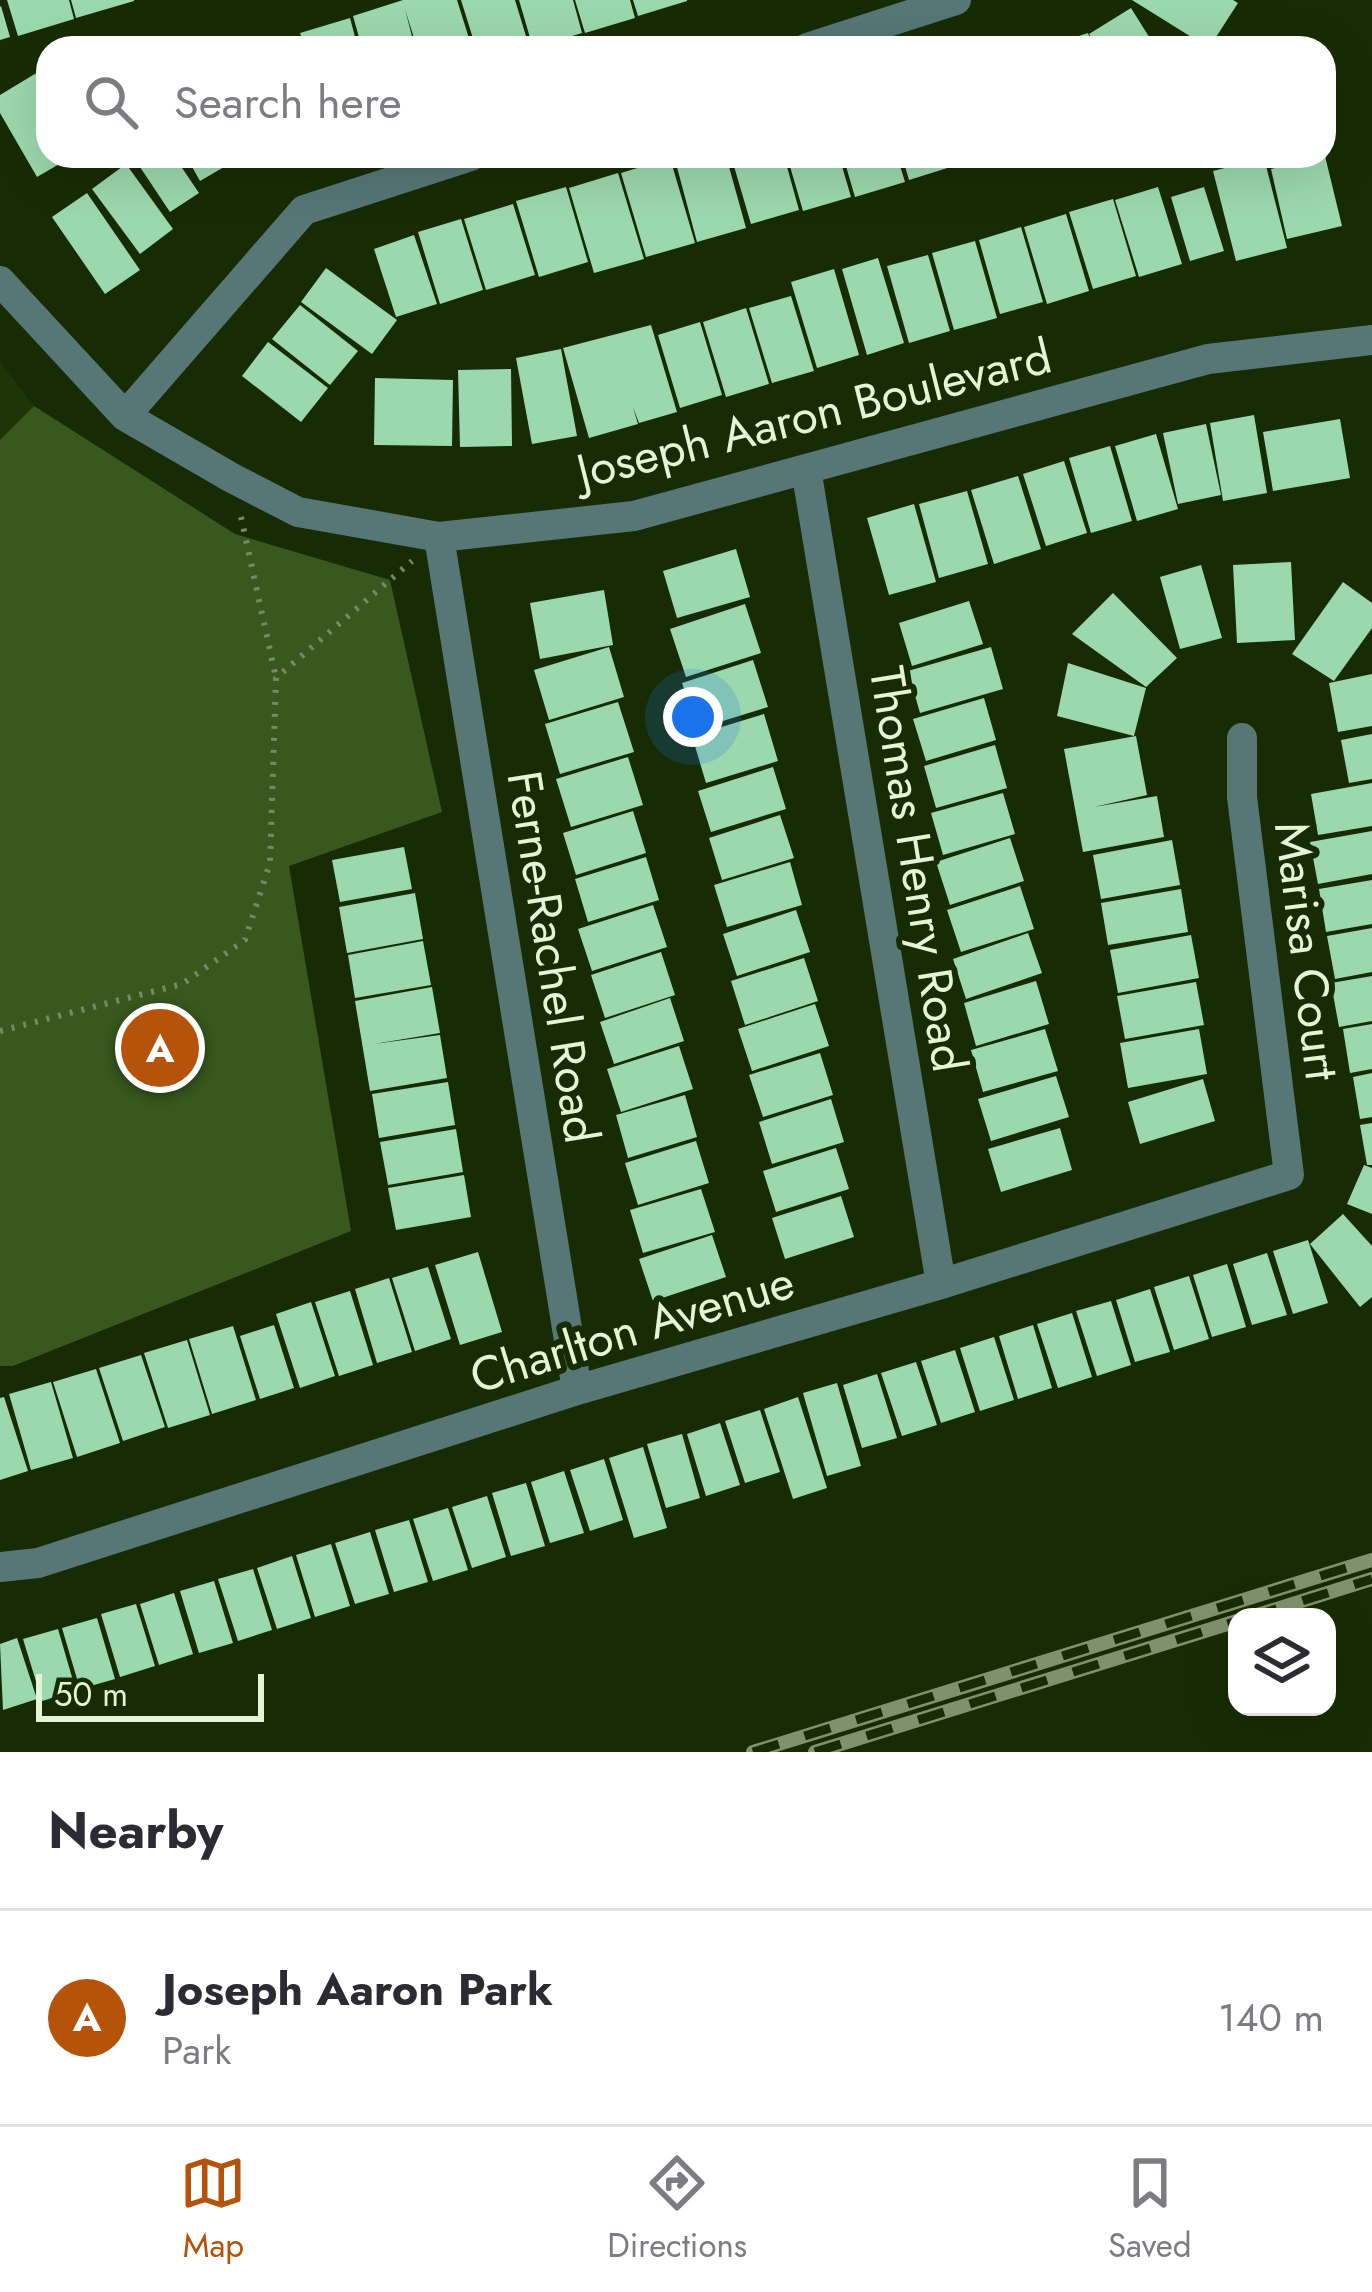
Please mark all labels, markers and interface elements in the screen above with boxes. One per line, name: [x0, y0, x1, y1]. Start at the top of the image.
search box: [36, 36, 1336, 168]
icon: search: [78, 69, 144, 135]
text: Search here: [174, 70, 402, 135]
street label: Joseph Aaron Boulevard: [564, 322, 1058, 508]
street label: Thomas Henry Road: [852, 662, 984, 1076]
your location: [663, 687, 723, 747]
street label: Ferne-Rachel Road: [490, 766, 616, 1148]
street label: Marisa Court: [1257, 818, 1357, 1085]
pin: A: [121, 1003, 199, 1093]
street label: Charlton Avenue: [461, 1247, 803, 1411]
map controls: [1228, 1608, 1336, 1716]
button: layers: [1228, 1608, 1336, 1716]
scale bar: [36, 1668, 264, 1721]
text: 50 m: [54, 1671, 128, 1718]
text: Nearby: [48, 1793, 223, 1867]
text: Joseph Aaron Park: [162, 1957, 553, 2022]
text: A: [73, 1989, 101, 2046]
text: 140 m: [1218, 1989, 1324, 2046]
text: Park: [162, 2022, 232, 2079]
tab: Map: [180, 2150, 246, 2269]
tab: Directions: [607, 2150, 747, 2269]
tab: Saved: [1108, 2150, 1192, 2269]

